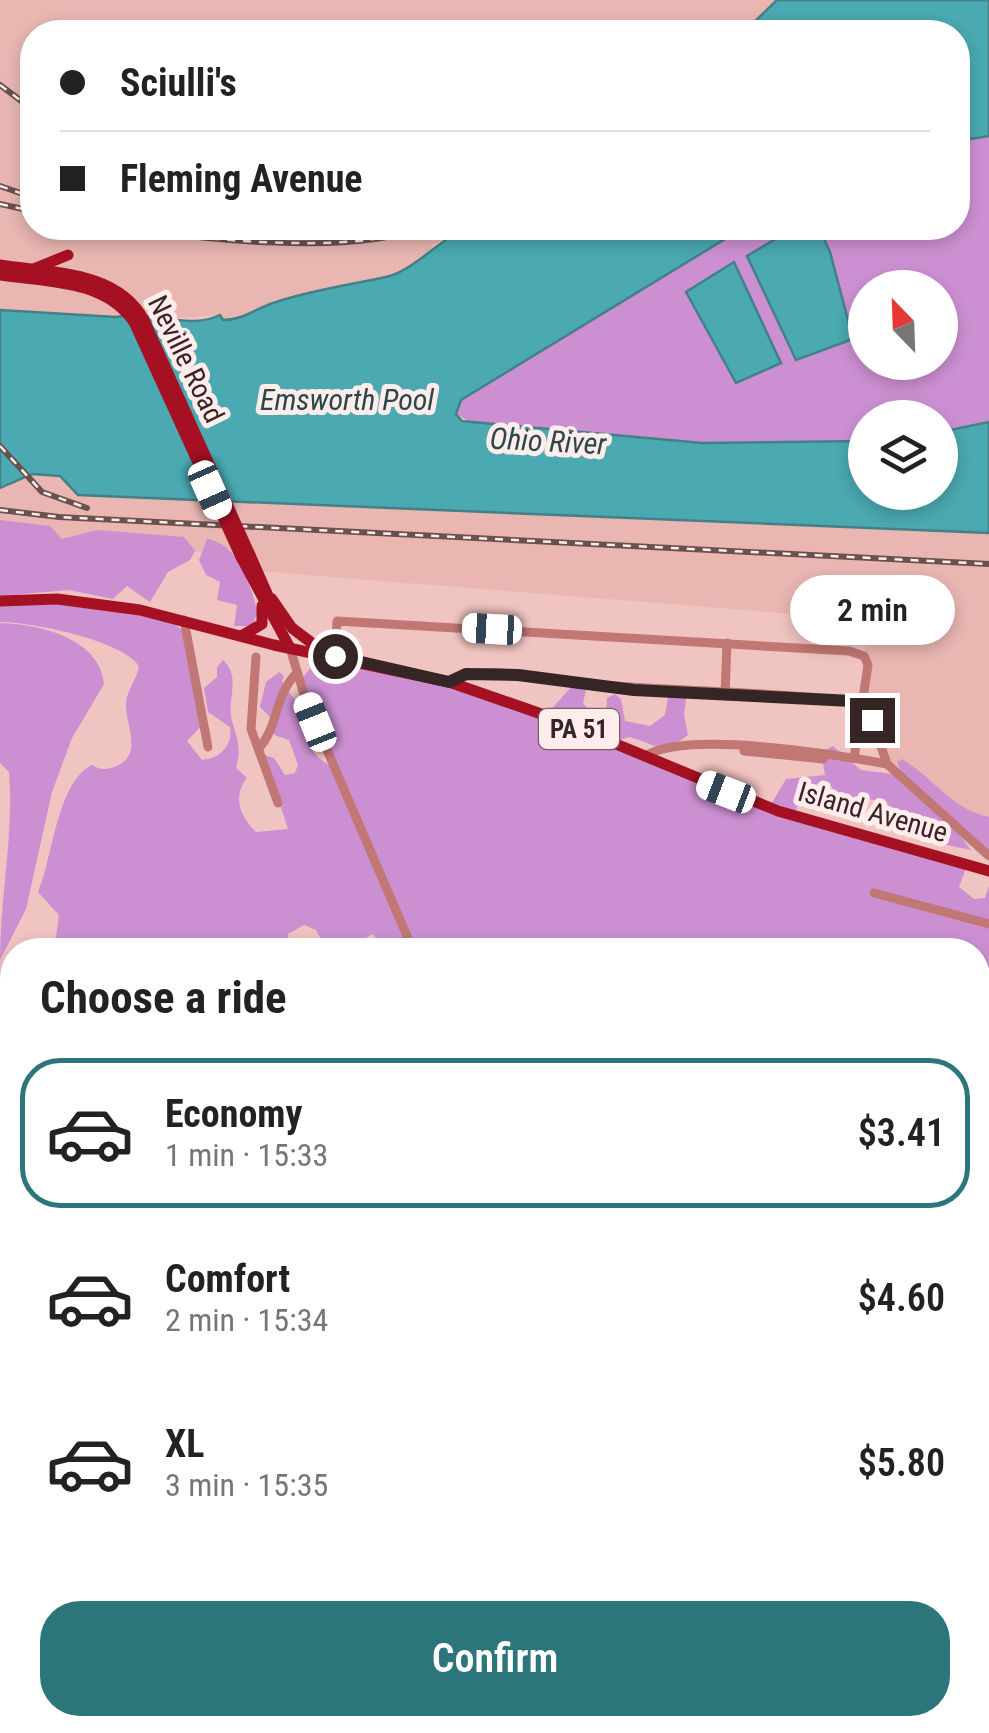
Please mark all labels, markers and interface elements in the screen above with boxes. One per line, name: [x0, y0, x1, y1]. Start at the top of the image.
text: Sciulli's: [120, 61, 237, 105]
text: Fleming Avenue: [120, 157, 363, 201]
north arrow: [848, 270, 958, 380]
map controls: [848, 270, 958, 510]
street label: Neville Road: [141, 290, 231, 428]
water label: Emsworth Pool: [260, 382, 434, 417]
button: layers: [848, 400, 958, 510]
water label: Ohio River: [489, 420, 608, 462]
car: [184, 456, 236, 524]
callout: 2 min: [790, 575, 954, 645]
text: 2 min: [837, 591, 908, 629]
car: [461, 612, 523, 646]
route start: [313, 634, 358, 679]
car: [290, 689, 340, 755]
route end: [850, 698, 895, 743]
road number: PA 51: [539, 709, 619, 749]
car: [693, 767, 759, 817]
street label: Island Avenue: [794, 775, 952, 849]
text: Choose a ride: [40, 971, 287, 1024]
icon: car: [45, 1088, 135, 1178]
text: Economy: [165, 1092, 302, 1136]
text: $3.41: [858, 1111, 945, 1155]
text: 1 min · 15:33: [165, 1136, 328, 1174]
icon: car: [45, 1253, 135, 1343]
text: Comfort: [165, 1257, 290, 1301]
text: $4.60: [858, 1276, 945, 1320]
text: 2 min · 15:34: [165, 1301, 328, 1339]
icon: car: [45, 1418, 135, 1508]
text: XL: [165, 1422, 204, 1466]
text: $5.80: [858, 1441, 945, 1485]
text: 3 min · 15:35: [165, 1466, 328, 1504]
button: Confirm: [40, 1601, 950, 1716]

